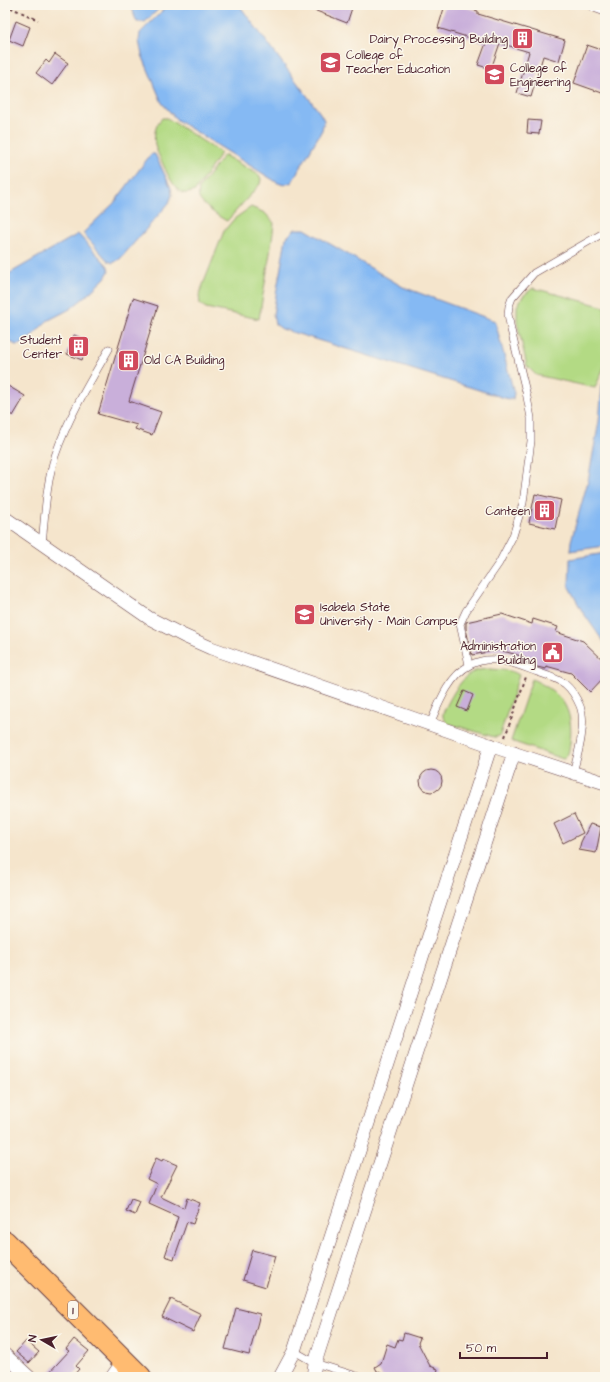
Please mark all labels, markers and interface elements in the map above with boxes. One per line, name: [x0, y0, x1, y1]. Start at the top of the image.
building icon: Dairy Processing Building: [510, 26, 536, 52]
place label: Dairy Processing Building: [370, 31, 508, 49]
place label: College of Teacher Education: [346, 47, 450, 78]
school or university icon: College of Teacher Education: [317, 49, 343, 75]
place label: College of Engineering: [510, 60, 571, 92]
school or university icon: College of Engineering: [482, 62, 508, 88]
place label: Student Center: [20, 332, 62, 363]
building icon: Student Center: [65, 334, 91, 360]
building icon: Old CA Building: [115, 347, 141, 373]
place label: Old CA Building: [144, 352, 224, 370]
building icon: Canteen: [532, 498, 558, 524]
place label: Canteen: [486, 503, 530, 520]
place label: Isabela State University - Main Campus: [320, 599, 458, 631]
school or university icon: Isabela State University - Main Campus: [292, 601, 318, 627]
place label: Administration Building: [460, 638, 536, 670]
public building icon: Administration Building: [539, 640, 565, 666]
road number: 1: [68, 1301, 78, 1319]
north arrow: [22, 1320, 62, 1360]
text: N: [25, 1334, 41, 1343]
scale bar: [460, 1334, 547, 1360]
text: 50 m: [466, 1340, 497, 1357]

